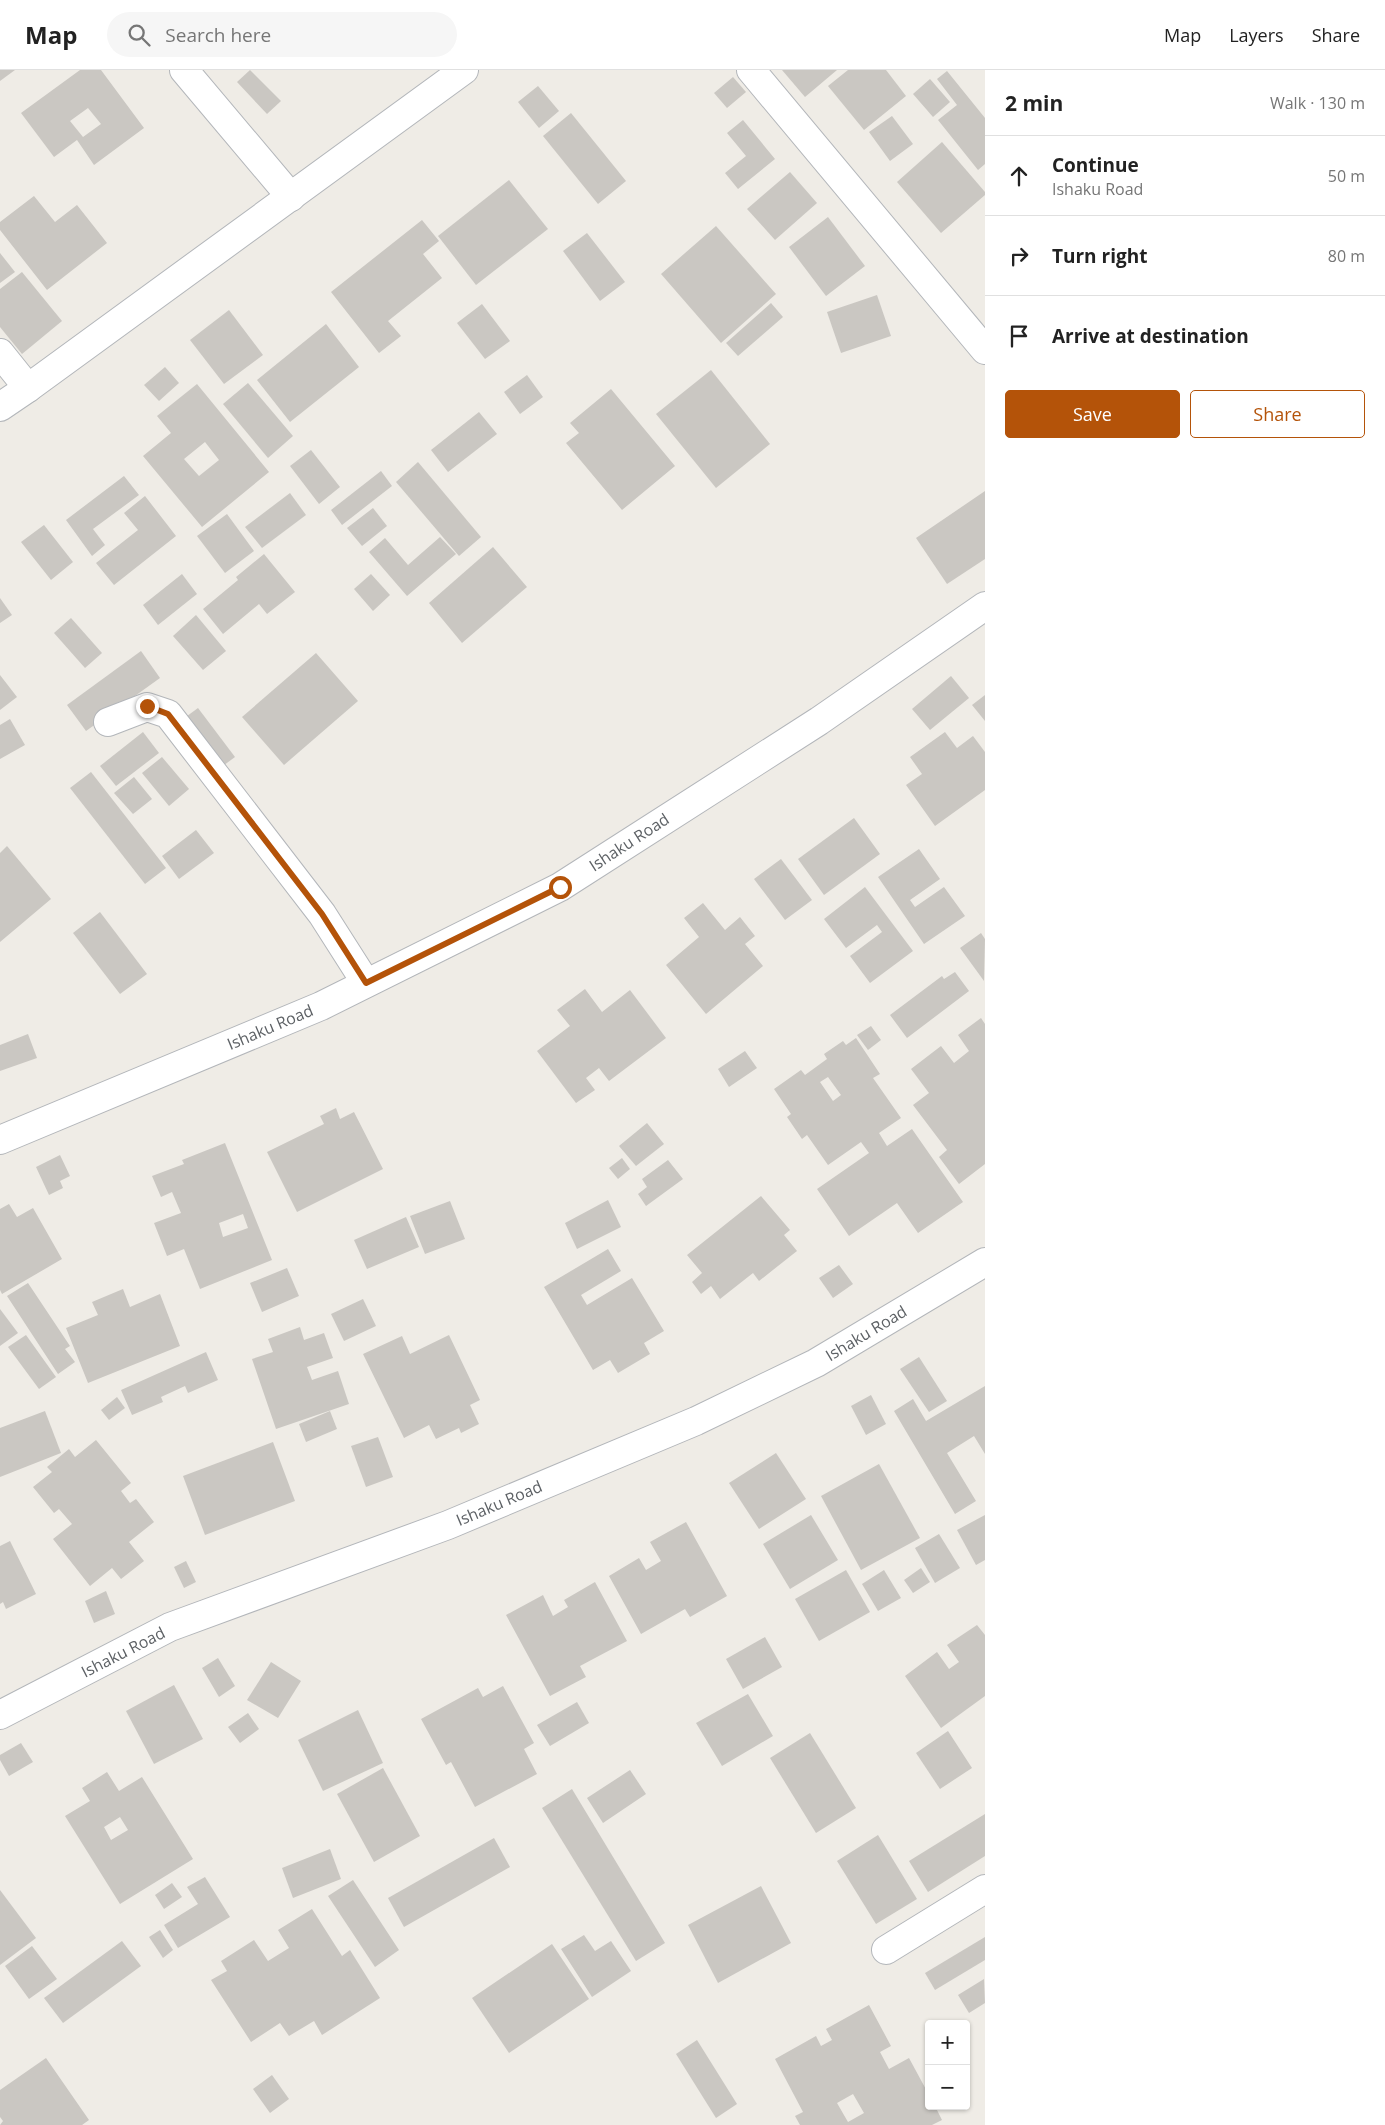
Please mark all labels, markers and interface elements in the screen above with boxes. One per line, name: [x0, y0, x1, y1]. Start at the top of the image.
search box: [107, 12, 457, 57]
text: Map: [25, 18, 77, 51]
icon: search: [125, 21, 153, 49]
text: Search here: [165, 22, 271, 48]
text: Map: [1164, 23, 1201, 47]
text: Layers: [1229, 23, 1284, 47]
text: Share: [1312, 23, 1360, 47]
text: 2 min: [1005, 89, 1063, 117]
text: Walk · 130 m: [1270, 92, 1365, 114]
text: Continue: [1052, 152, 1139, 178]
icon: ahead: [1005, 162, 1033, 190]
text: 50 m: [1328, 165, 1365, 187]
text: Ishaku Road: [1052, 178, 1143, 200]
icon: right: [1005, 242, 1033, 270]
text: Turn right: [1052, 243, 1147, 269]
text: 80 m: [1328, 245, 1365, 267]
icon: arrive: [1005, 322, 1033, 350]
text: Arrive at destination: [1052, 323, 1249, 349]
button: Save: [1005, 390, 1180, 438]
button: Share: [1190, 390, 1365, 438]
route end: [136, 695, 159, 718]
street label: Ishaku Road: [585, 808, 673, 876]
route start: [549, 876, 572, 899]
street label: Ishaku Road: [224, 999, 316, 1055]
street label: Ishaku Road: [821, 1300, 911, 1366]
street label: Ishaku Road: [453, 1475, 545, 1531]
street label: Ishaku Road: [77, 1621, 169, 1683]
map controls: [925, 2020, 970, 2110]
button: +: [925, 2020, 970, 2065]
button: −: [925, 2065, 970, 2110]

